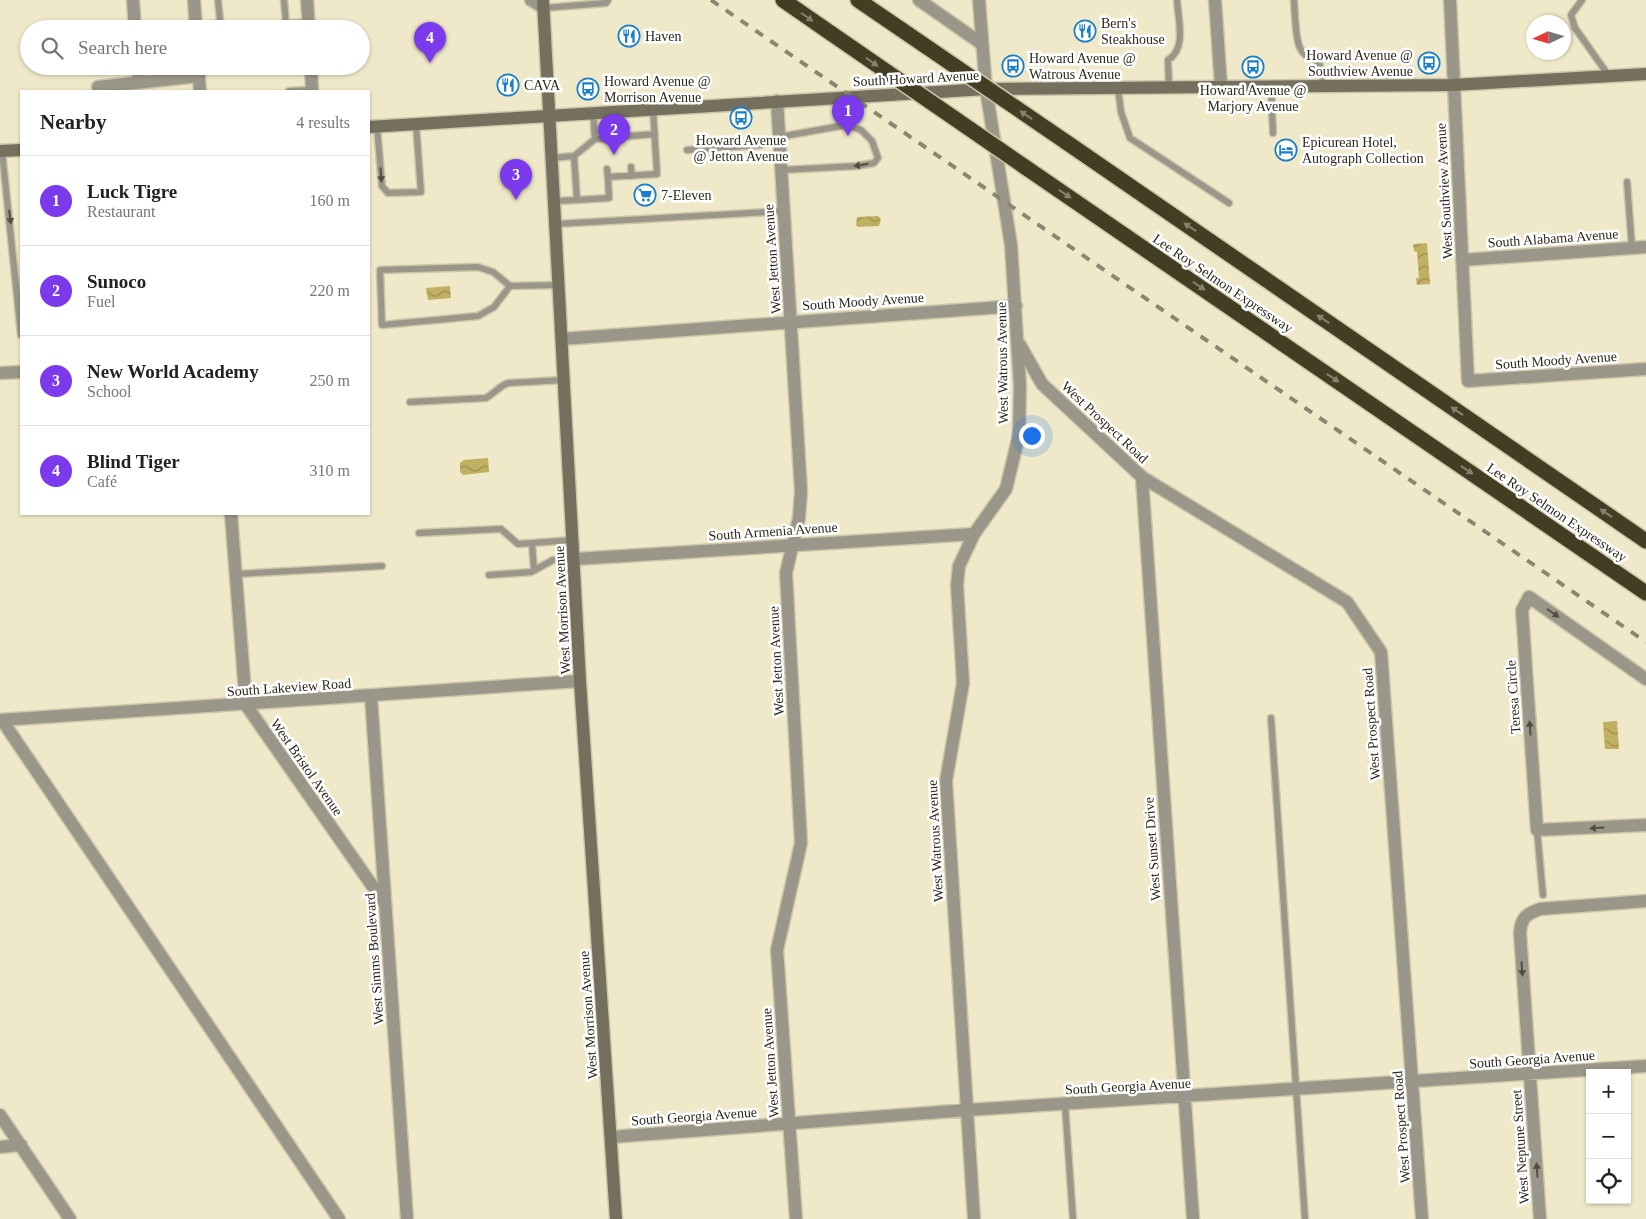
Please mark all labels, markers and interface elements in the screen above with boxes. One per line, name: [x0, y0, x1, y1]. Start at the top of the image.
one-way arrow: [801, 12, 814, 22]
north arrow: [1526, 15, 1571, 60]
place label: Bern's Steakhouse: [1101, 16, 1165, 47]
restaurant icon: Bern's Steakhouse: [1073, 19, 1097, 43]
search box: [20, 20, 370, 75]
pin: 4: [414, 22, 446, 63]
restaurant icon: Haven: [617, 24, 641, 48]
place label: Haven: [645, 29, 682, 44]
icon: search: [38, 34, 66, 62]
text: Search here: [78, 37, 167, 58]
place label: Howard Avenue @ Southview Avenue: [1306, 48, 1413, 79]
place label: Howard Avenue @ Watrous Avenue: [1029, 51, 1136, 82]
bus stop icon: Howard Avenue @ Southview Avenue: [1417, 51, 1441, 75]
bus stop icon: Howard Avenue @ Watrous Avenue: [1001, 54, 1025, 78]
bus stop icon: Howard Avenue @ Marjory Avenue: [1241, 55, 1265, 79]
one-way arrow: [866, 57, 879, 67]
street label: South Howard Avenue: [852, 68, 980, 89]
restaurant icon: CAVA: [496, 73, 520, 97]
place label: Howard Avenue @ Morrison Avenue: [604, 74, 711, 105]
bus stop icon: Howard Avenue @ Morrison Avenue: [576, 77, 600, 101]
place label: CAVA: [524, 78, 561, 93]
place label: Howard Avenue @ Marjory Avenue: [1200, 83, 1306, 114]
pin: 1: [832, 95, 864, 136]
bus stop icon: Howard Avenue @ Jetton Avenue: [729, 106, 753, 130]
text: Nearby: [40, 110, 107, 134]
one-way arrow: [1019, 110, 1033, 120]
text: 4 results: [296, 114, 350, 131]
pin: 2: [598, 114, 630, 155]
street label: West Southview Avenue: [1433, 123, 1456, 259]
place label: Howard Avenue @ Jetton Avenue: [693, 133, 789, 164]
place label: Epicurean Hotel, Autograph Collection: [1302, 135, 1424, 166]
hotel icon: Epicurean Hotel, Autograph Collection: [1274, 138, 1298, 162]
pin: 3: [500, 159, 532, 200]
one-way arrow: [853, 162, 869, 170]
one-way arrow: [377, 168, 385, 184]
text: Luck Tigre: [87, 181, 177, 202]
supermarket icon: 7-Eleven: [633, 183, 657, 207]
place label: 7-Eleven: [661, 188, 712, 203]
one-way arrow: [1058, 190, 1072, 199]
text: 1: [52, 192, 60, 209]
text: 160 m: [310, 192, 350, 209]
text: Restaurant: [87, 203, 155, 220]
street label: West Jetton Avenue: [761, 204, 784, 314]
one-way arrow: [6, 209, 14, 225]
one-way arrow: [1183, 222, 1196, 232]
street label: South Alabama Avenue: [1487, 226, 1619, 251]
street label: Lee Roy Selmon Expressway: [1150, 231, 1295, 336]
text: Sunoco: [87, 271, 146, 292]
one-way arrow: [1192, 281, 1206, 291]
text: 2: [52, 282, 60, 299]
text: 220 m: [310, 282, 350, 299]
street label: South Moody Avenue: [802, 290, 924, 313]
text: Fuel: [87, 293, 115, 310]
street label: West Watrous Avenue: [994, 302, 1011, 424]
one-way arrow: [1317, 314, 1330, 324]
street label: South Moody Avenue: [1495, 349, 1617, 372]
text: New World Academy: [87, 361, 259, 382]
text: 3: [52, 372, 60, 389]
text: 250 m: [310, 372, 350, 389]
one-way arrow: [1326, 373, 1340, 383]
street label: West Prospect Road: [1058, 379, 1151, 466]
text: School: [87, 383, 131, 400]
one-way arrow: [1451, 406, 1464, 416]
your location: [1019, 423, 1045, 449]
text: Blind Tiger: [87, 451, 180, 472]
street label: Lee Roy Selmon Expressway: [1484, 460, 1629, 565]
text: 4: [52, 462, 60, 479]
text: 310 m: [310, 462, 350, 479]
one-way arrow: [1460, 465, 1474, 475]
text: Café: [87, 473, 117, 490]
one-way arrow: [1599, 508, 1613, 518]
street label: South Armenia Avenue: [708, 519, 838, 544]
street label: West Morrison Avenue: [552, 545, 573, 675]
street label: West Jetton Avenue: [766, 606, 787, 716]
one-way arrow: [1546, 608, 1560, 618]
street label: Teresa Circle: [1503, 660, 1524, 734]
street label: West Prospect Road: [1360, 667, 1383, 781]
street label: South Lakeview Road: [226, 676, 352, 699]
street label: West Bristol Avenue: [268, 716, 346, 818]
one-way arrow: [1526, 720, 1534, 736]
street label: West Watrous Avenue: [925, 779, 946, 903]
street label: West Sunset Drive: [1141, 797, 1164, 901]
one-way arrow: [1589, 825, 1605, 833]
street label: West Simms Boulevard: [362, 893, 387, 1025]
street label: West Morrison Avenue: [577, 950, 600, 1080]
one-way arrow: [1519, 961, 1527, 977]
street label: West Jetton Avenue: [759, 1008, 782, 1118]
street label: South Georgia Avenue: [1469, 1048, 1596, 1071]
map controls: [1586, 1069, 1631, 1204]
button: +: [1586, 1069, 1631, 1114]
street label: West Prospect Road: [1390, 1070, 1413, 1184]
street label: South Georgia Avenue: [1065, 1076, 1191, 1097]
street label: West Neptune Street: [1509, 1089, 1532, 1205]
street label: South Georgia Avenue: [631, 1105, 758, 1128]
button: −: [1586, 1114, 1631, 1159]
button: locate: [1586, 1159, 1631, 1204]
one-way arrow: [1532, 1162, 1540, 1178]

